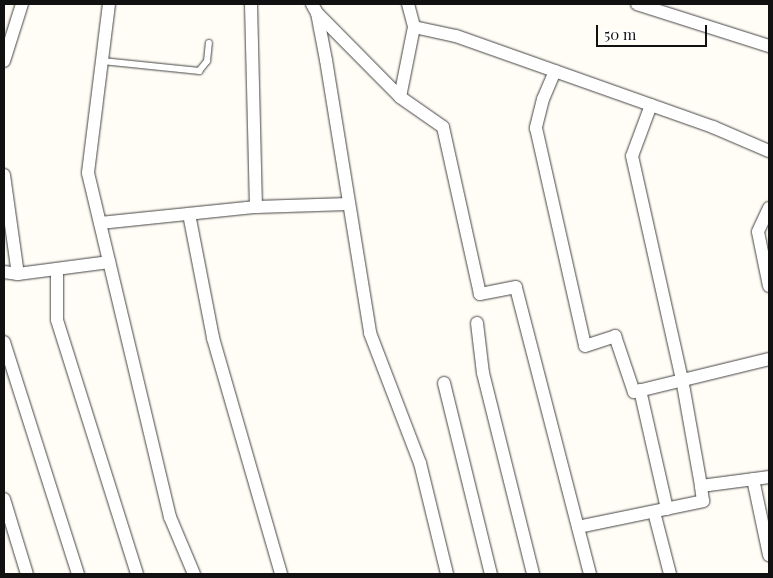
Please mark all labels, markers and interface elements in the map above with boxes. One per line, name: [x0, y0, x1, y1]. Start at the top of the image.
scale bar: [598, 15, 709, 47]
text: 50 m: [604, 24, 636, 44]

